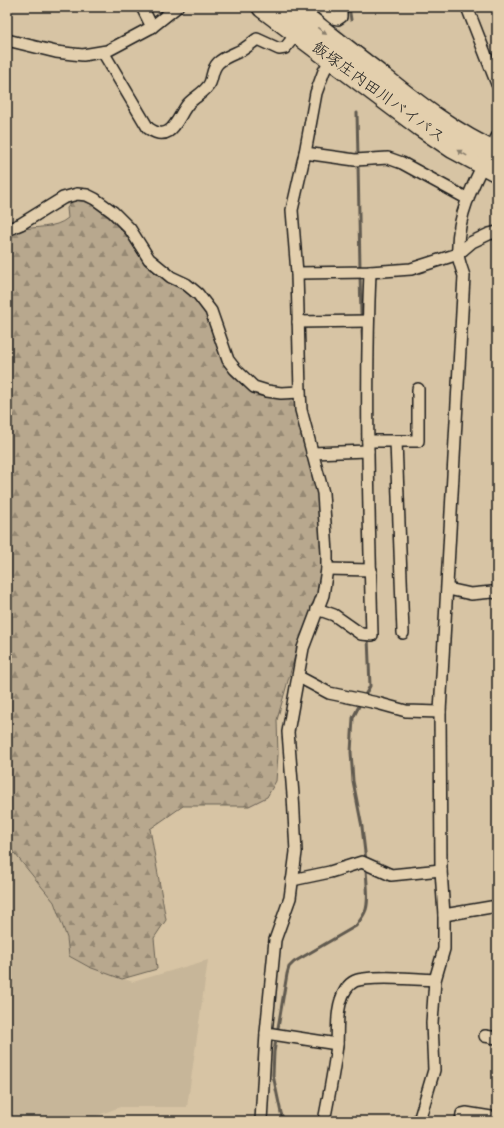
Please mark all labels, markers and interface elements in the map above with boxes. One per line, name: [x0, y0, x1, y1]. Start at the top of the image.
one-way arrow: [316, 27, 327, 35]
street label: 飯塚庄内田川バイパス: [306, 36, 450, 150]
one-way arrow: [457, 150, 468, 156]

